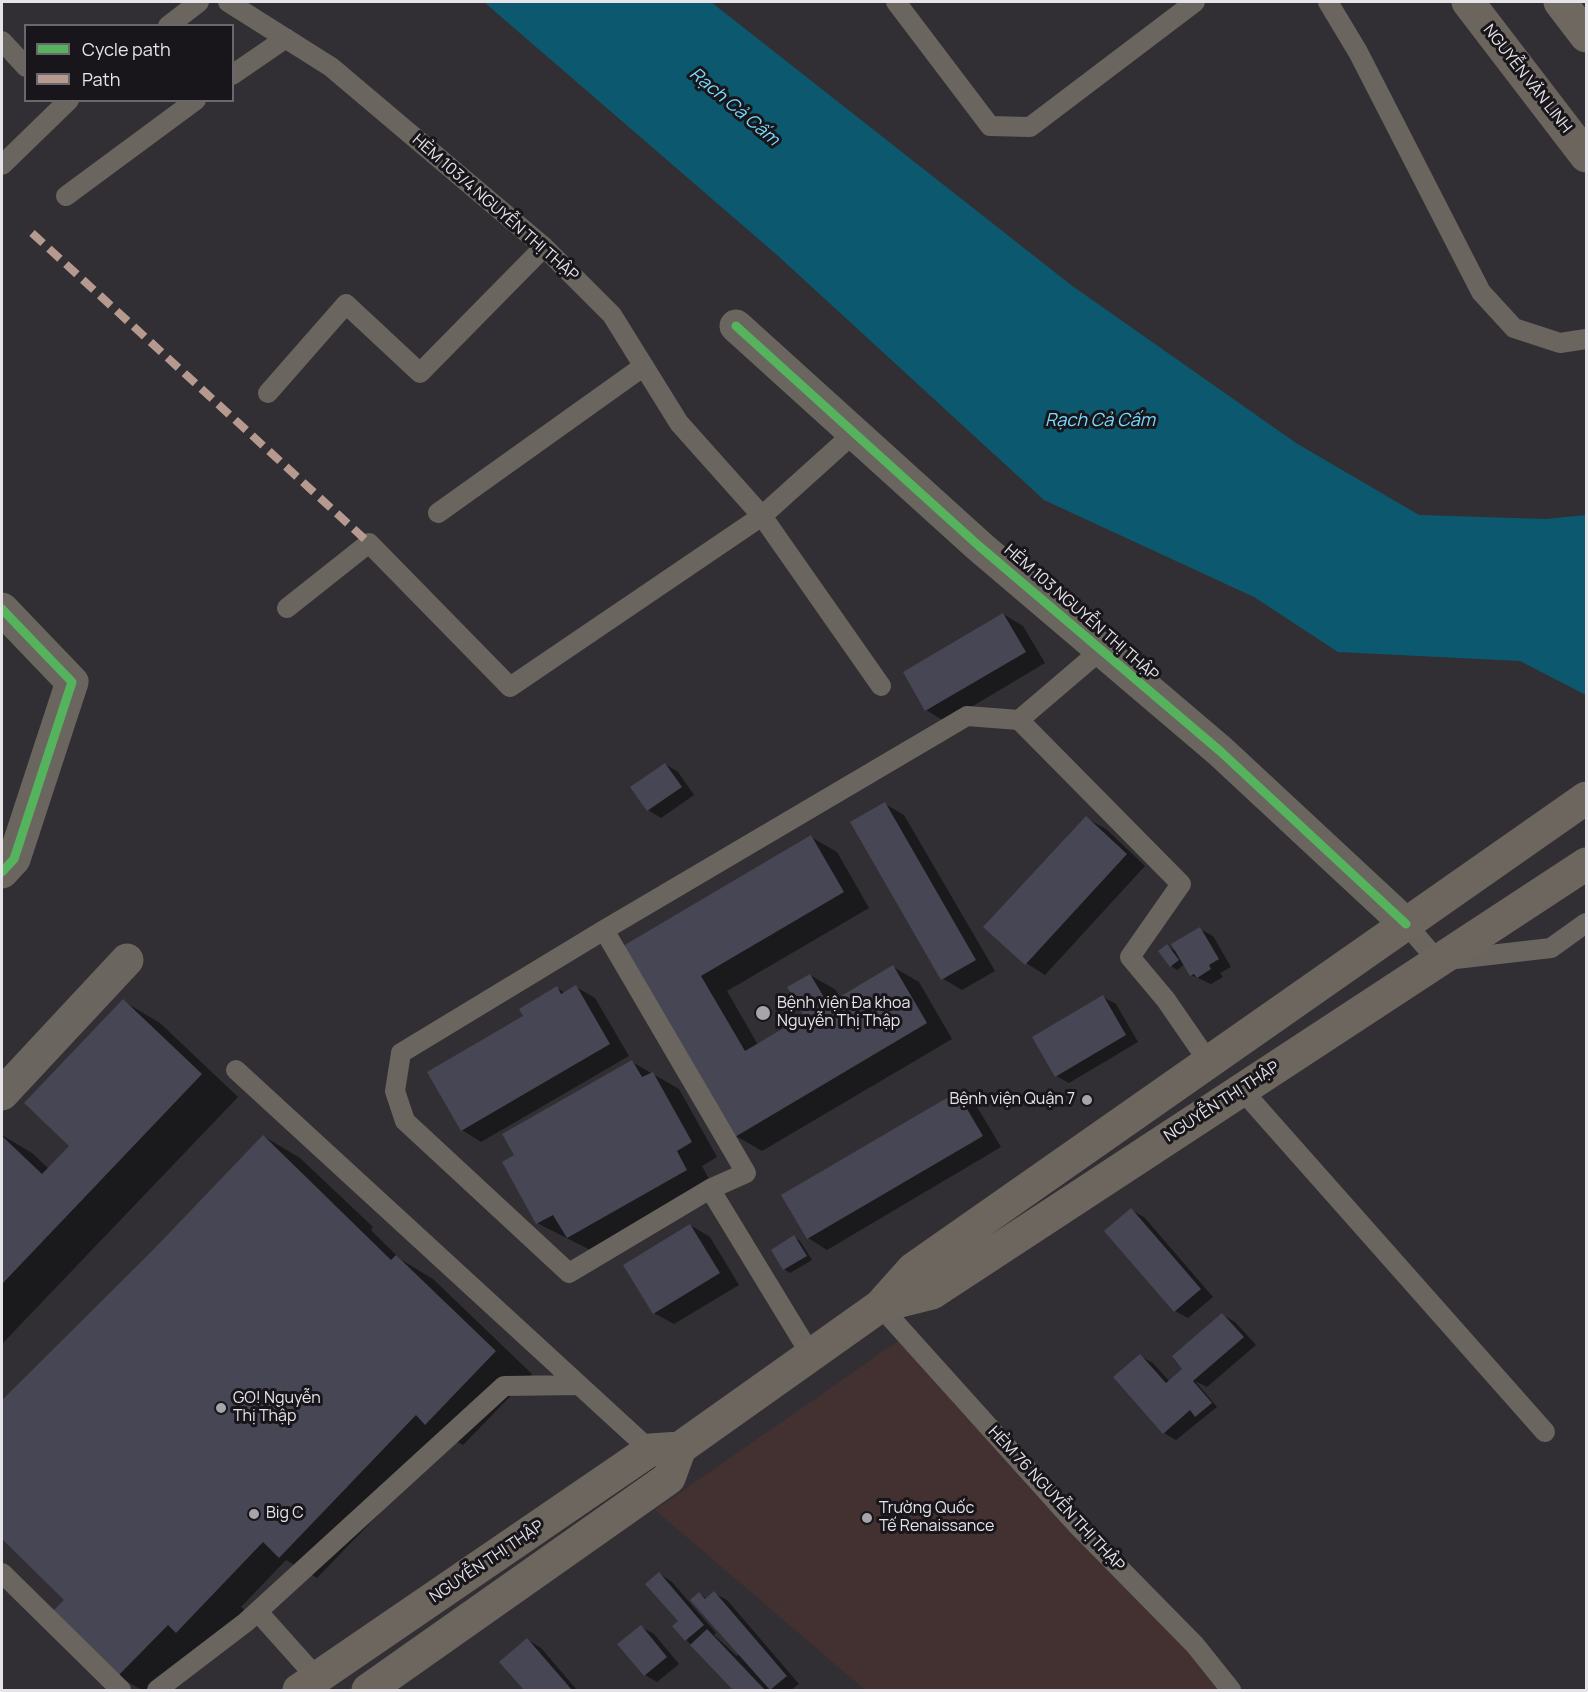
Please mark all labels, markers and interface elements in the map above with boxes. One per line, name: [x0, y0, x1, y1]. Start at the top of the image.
street label: NGUYỄN VĂN LINH: [1479, 21, 1575, 137]
legend: [24, 24, 234, 102]
text: Cycle path: [82, 37, 171, 61]
water label: Rạch Cả Cấm: [685, 63, 783, 151]
text: Path: [82, 67, 120, 91]
street label: HẺM 103/4 NGUYỄN THỊ THẬP: [408, 131, 582, 285]
water label: Rạch Cả Cấm: [1045, 410, 1155, 432]
street label: HẺM 103 NGUYỄN THỊ THẬP: [1000, 541, 1162, 685]
place label: Bệnh viện Đa khoa Nguyễn Thị Thập: [777, 994, 910, 1032]
marker: Bệnh viện Đa khoa Nguyễn Thị Thập: [754, 1004, 772, 1022]
street label: NGUYỄN THỊ THẬP: [1161, 1058, 1283, 1146]
place label: Bệnh viện Quận 7: [949, 1090, 1075, 1110]
marker: Bệnh viện Quận 7: [1080, 1093, 1094, 1107]
place label: GO! Nguyễn Thị Thập: [233, 1389, 321, 1427]
marker: GO! Nguyễn Thị Thập: [214, 1401, 228, 1415]
street label: HẺM 76 NGUYỄN THỊ THẬP: [984, 1423, 1128, 1575]
place label: Trường Quốc Tế Renaissance: [879, 1499, 994, 1537]
place label: Big C: [266, 1504, 304, 1524]
marker: Big C: [247, 1507, 261, 1521]
marker: Trường Quốc Tế Renaissance: [860, 1511, 874, 1525]
street label: NGUYỄN THỊ THẬP: [426, 1517, 548, 1607]

